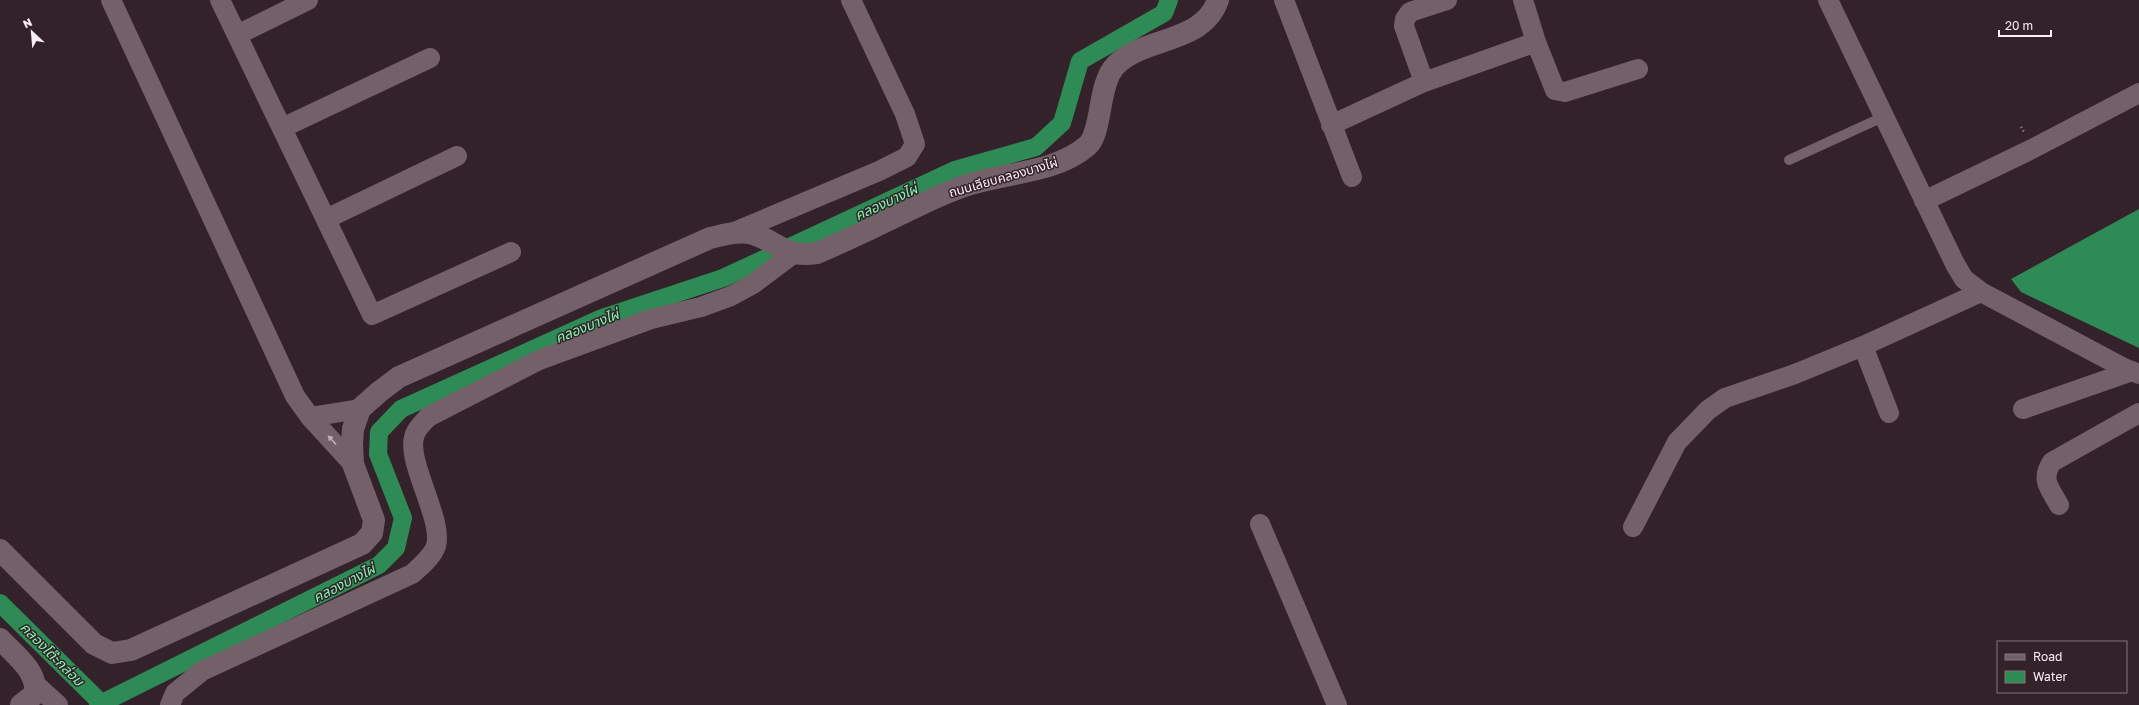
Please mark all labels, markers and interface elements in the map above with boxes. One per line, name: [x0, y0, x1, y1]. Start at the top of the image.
north arrow: [12, 12, 52, 52]
scale bar: [1999, 12, 2051, 38]
text: N: [21, 15, 34, 30]
text: 20 m: [2005, 18, 2033, 33]
street label: ถนนเลียบคลองบางไผ่: [947, 154, 1059, 200]
water label: คลองบางไผ่: [852, 179, 922, 223]
water label: คลองบางไผ่: [553, 304, 623, 346]
one-way arrow: [328, 436, 337, 445]
water label: คลองบางไผ่: [310, 559, 379, 605]
water label: คลองโต๊ะกล่อม: [17, 618, 89, 690]
legend: [1997, 641, 2127, 693]
text: Road: [2033, 649, 2062, 664]
text: Water: [2033, 669, 2067, 684]

